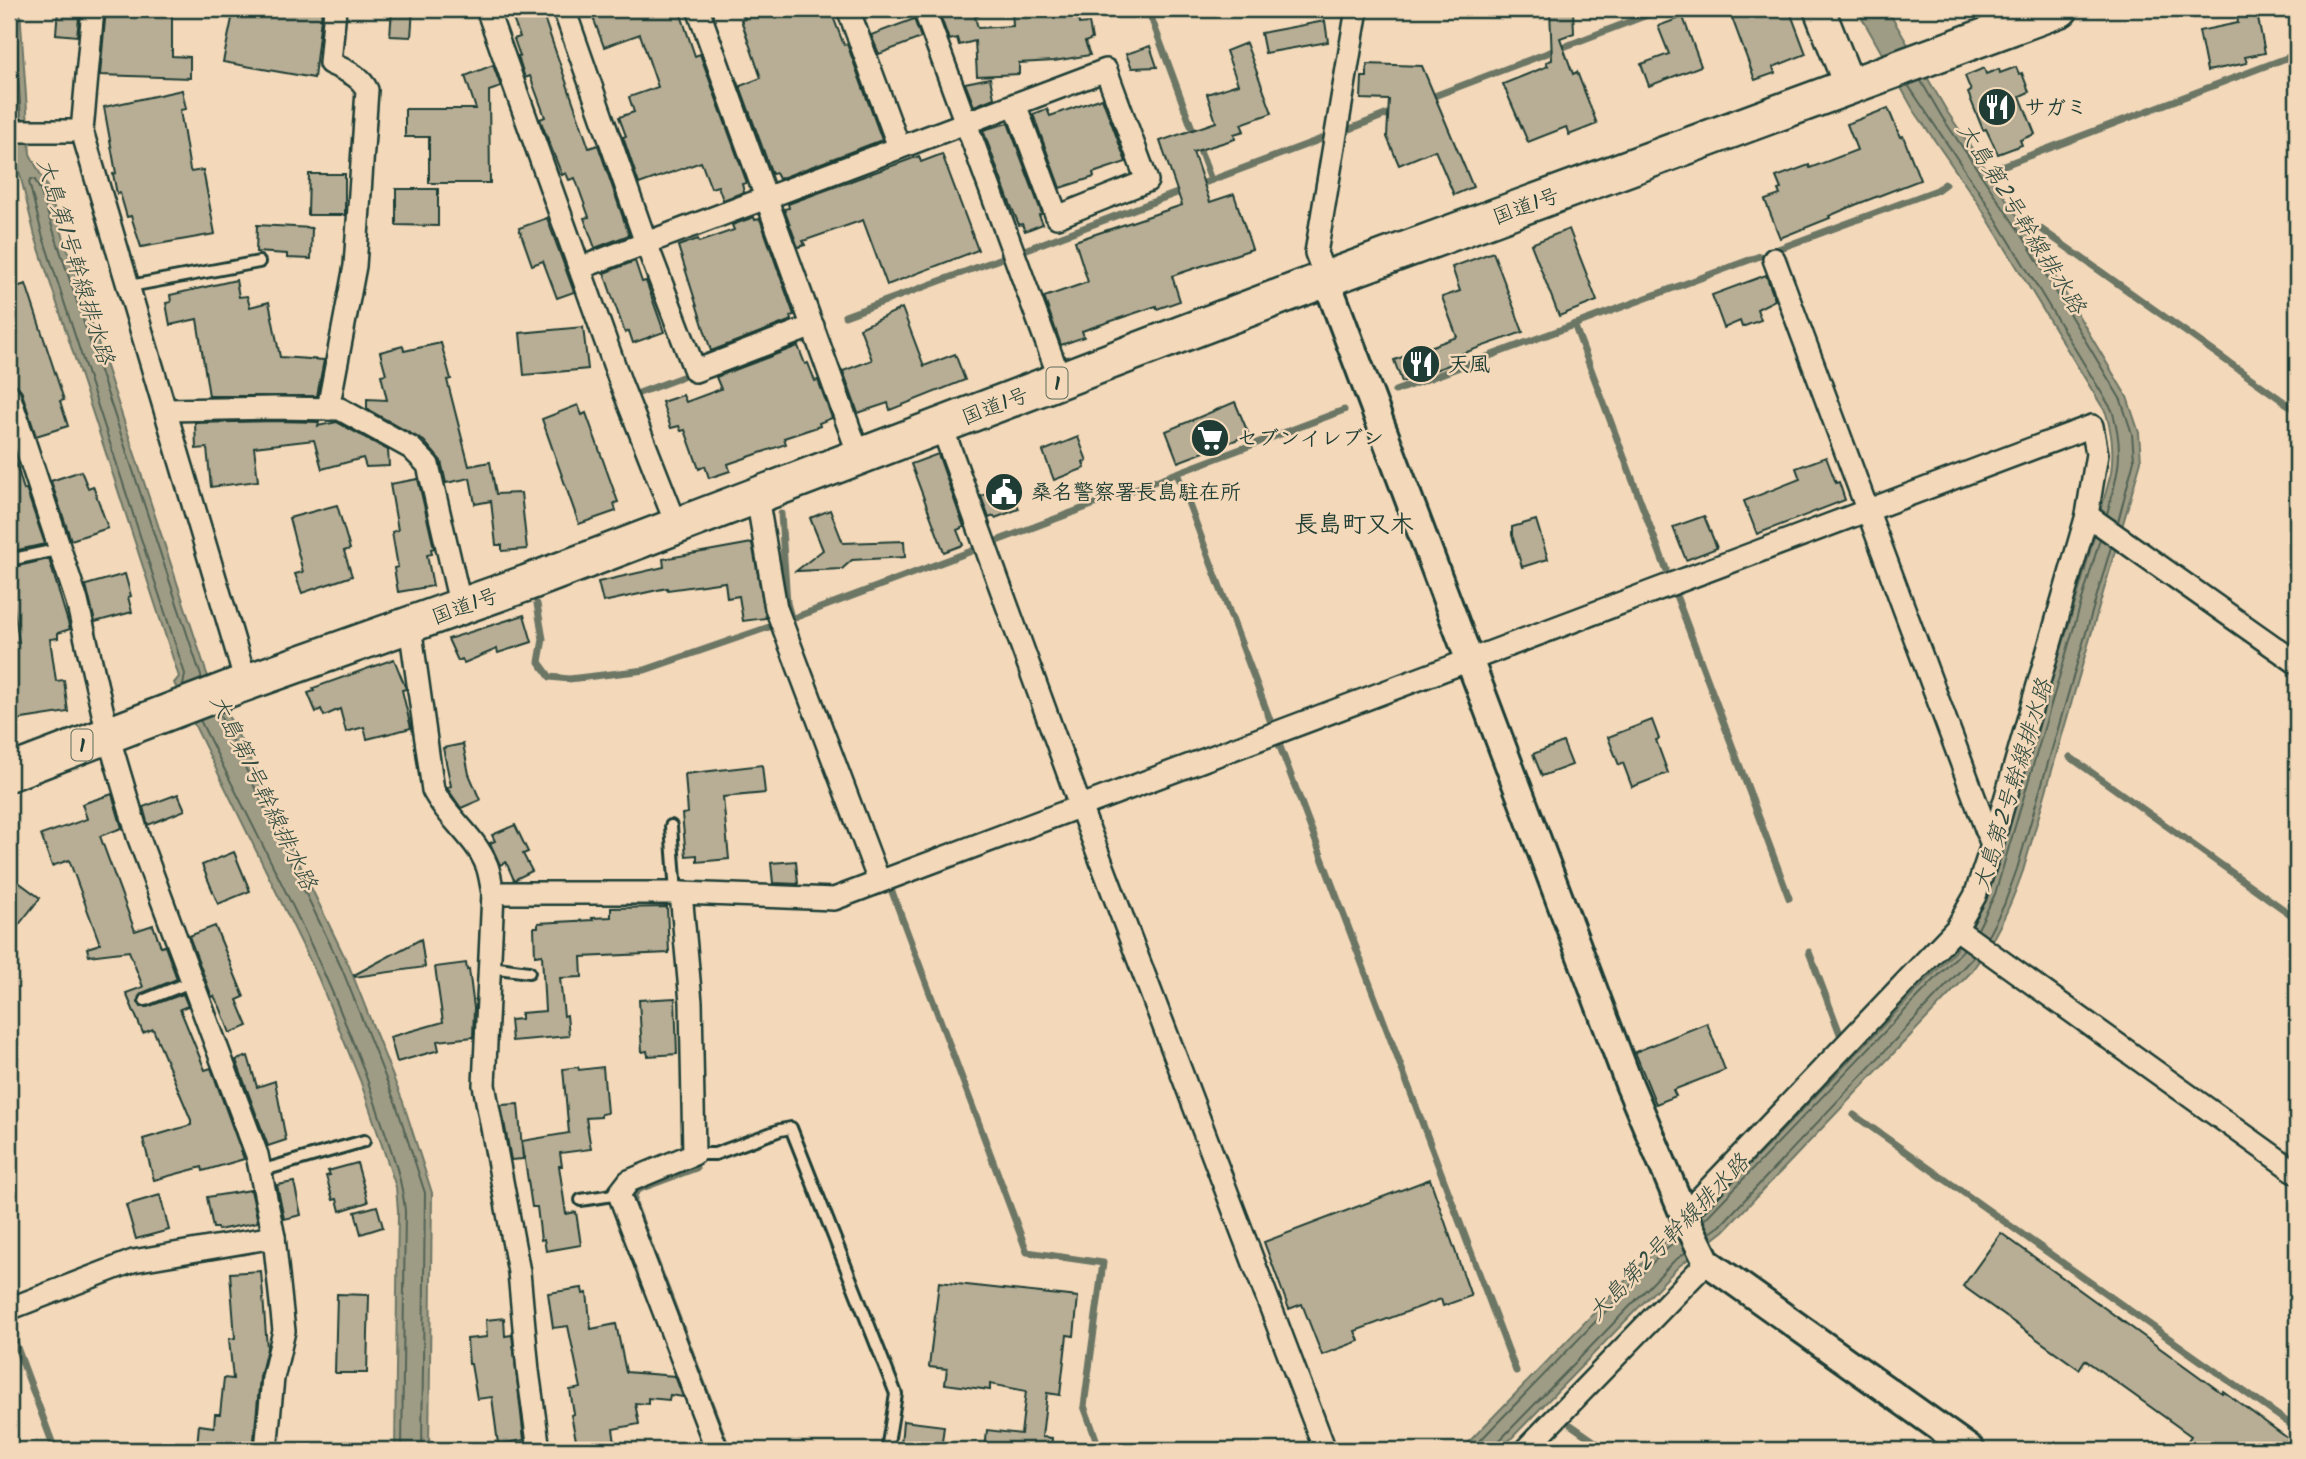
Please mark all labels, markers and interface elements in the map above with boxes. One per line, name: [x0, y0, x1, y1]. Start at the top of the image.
restaurant icon: サガミ: [1976, 86, 2018, 128]
place label: サガミ: [2024, 92, 2087, 125]
water label: 大島第2号幹線排水路: [1947, 116, 2095, 324]
water label: 大島第1号幹線排水路: [26, 154, 123, 371]
street label: 国道1号: [1488, 180, 1565, 235]
restaurant icon: 天風: [1400, 343, 1442, 385]
place label: 天風: [1448, 349, 1490, 382]
road number: 1: [1046, 368, 1068, 398]
street label: 国道1号: [957, 380, 1034, 435]
supermarket icon: セブンイレブン: [1189, 417, 1231, 459]
place label: セブンイレブン: [1237, 423, 1384, 456]
public building icon: 桑名警察署長島駐在所: [983, 471, 1025, 513]
place label: 桑名警察署長島駐在所: [1031, 477, 1241, 510]
district label: 長島町又木: [1294, 506, 1414, 545]
street label: 国道1号: [427, 580, 504, 635]
water label: 大島第2号幹線排水路: [1964, 673, 2064, 896]
water label: 大島第1号幹線排水路: [199, 689, 326, 899]
road number: 1: [72, 730, 92, 760]
water label: 大島第2号幹線排水路: [1580, 1145, 1760, 1330]

